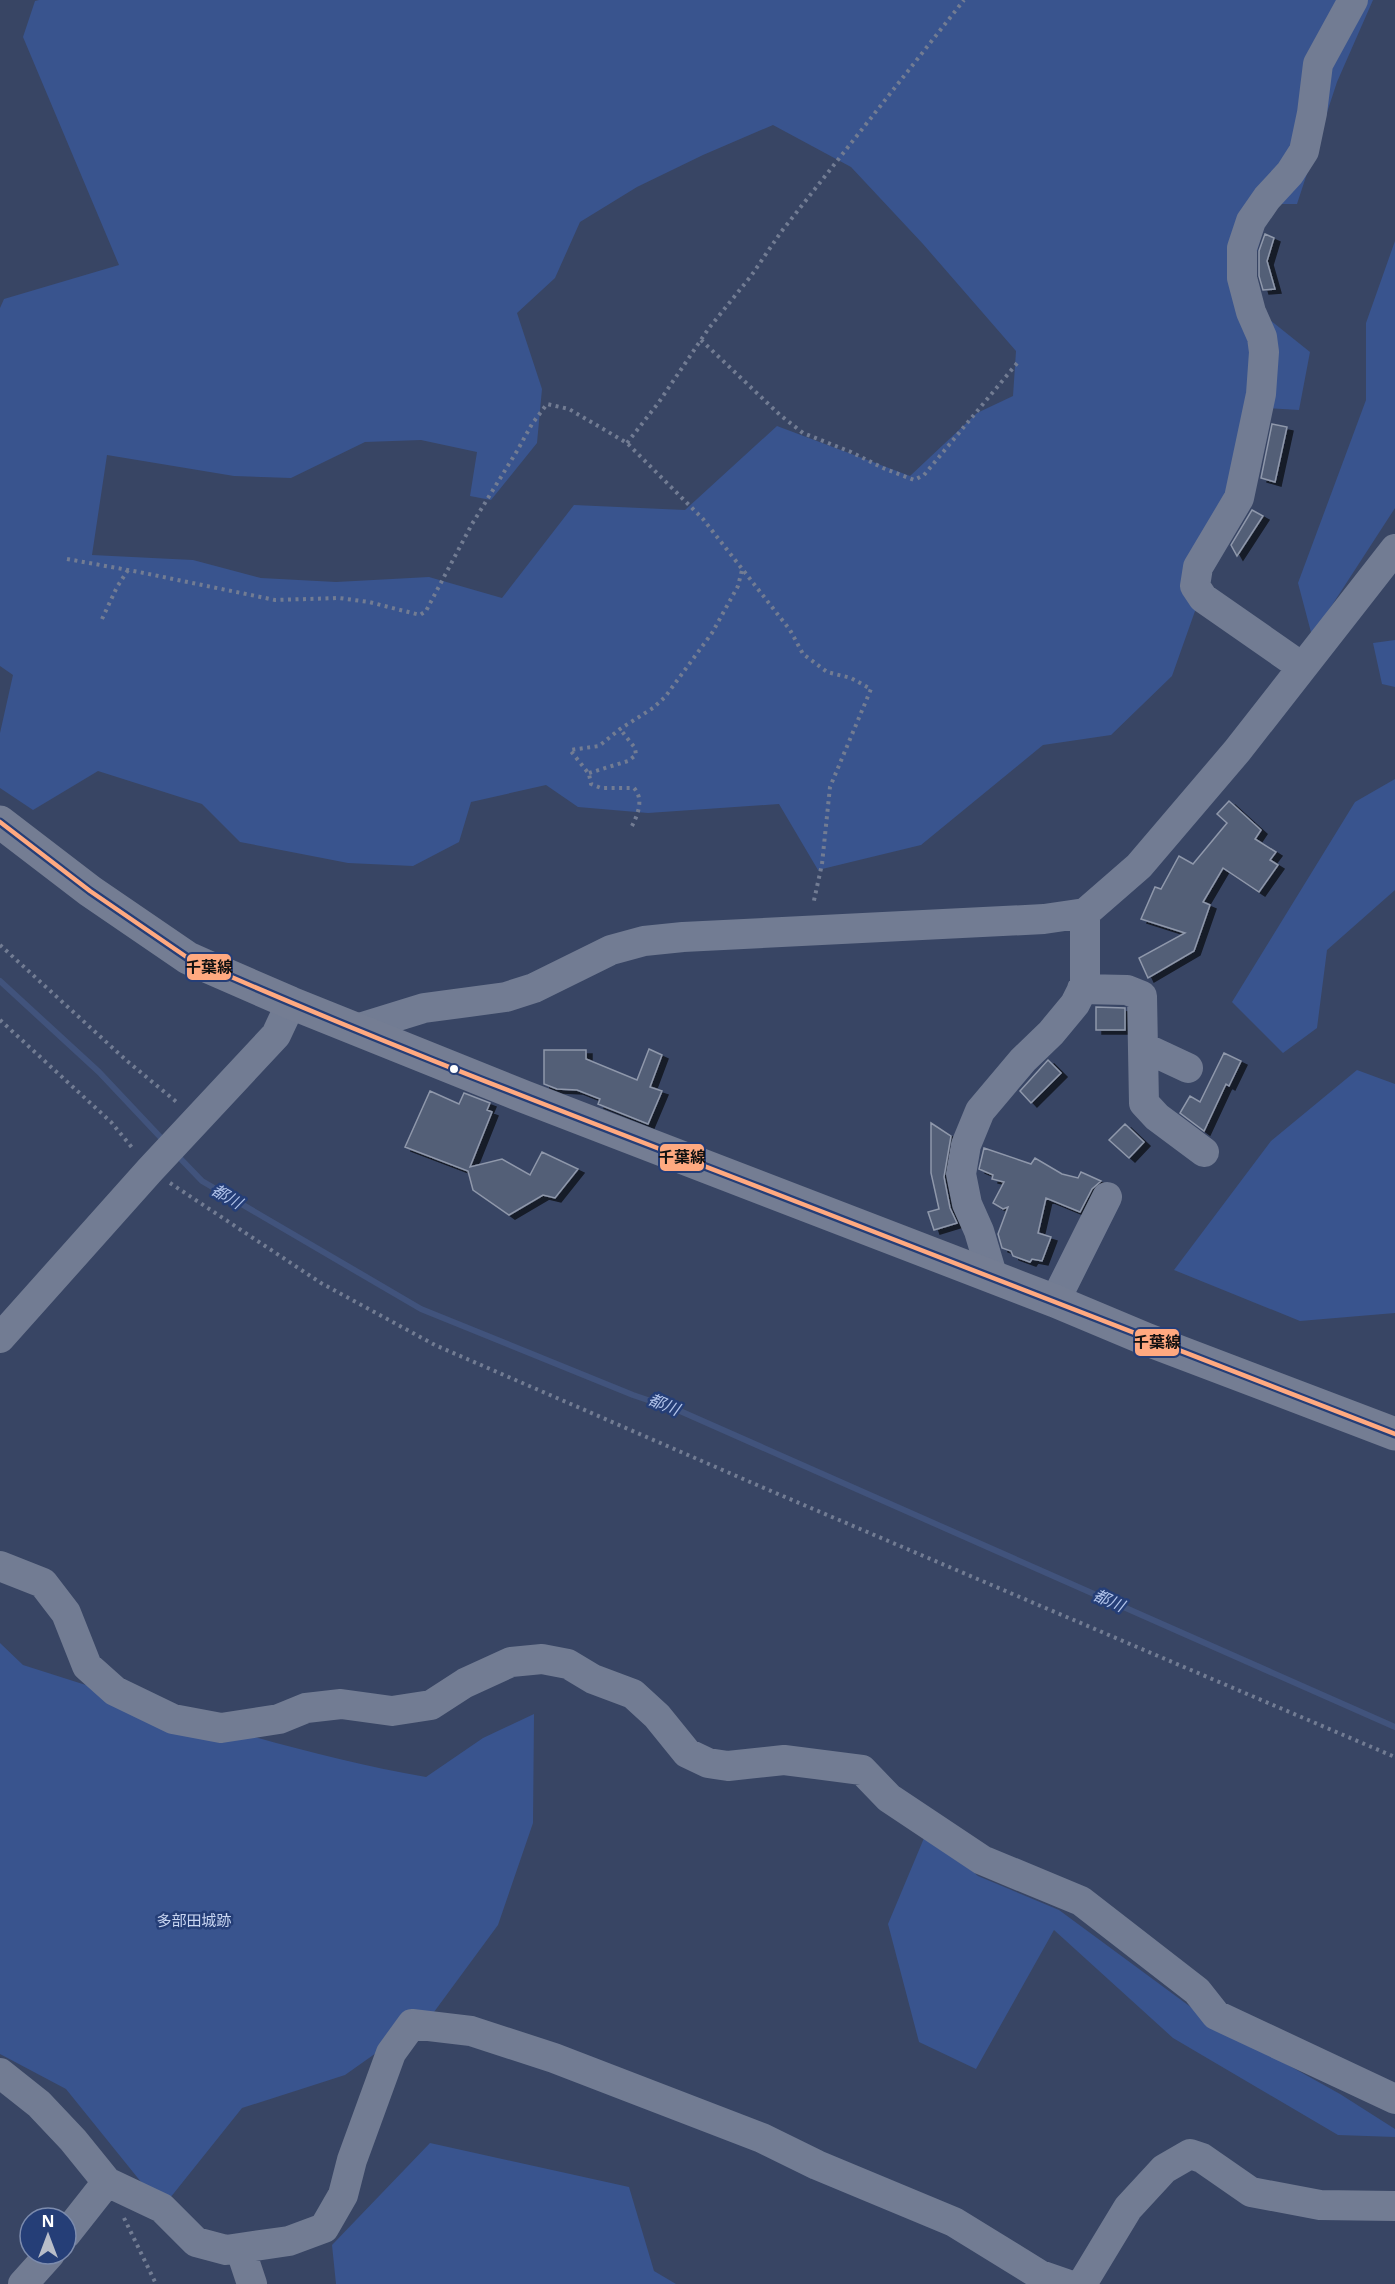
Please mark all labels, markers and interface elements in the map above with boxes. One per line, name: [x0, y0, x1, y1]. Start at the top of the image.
line badge: 千葉線: [186, 953, 232, 981]
text: 千葉線: [185, 956, 233, 978]
unlabelled marker: [448, 1063, 460, 1075]
line badge: 千葉線: [659, 1143, 705, 1172]
text: 千葉線: [658, 1146, 706, 1168]
water label: 都川: [208, 1178, 248, 1215]
line badge: 千葉線: [1134, 1328, 1180, 1357]
text: 千葉線: [1133, 1331, 1181, 1353]
water label: 都川: [645, 1388, 685, 1421]
water label: 都川: [1090, 1583, 1130, 1617]
park label: 多部田城跡: [156, 1910, 232, 1930]
north arrow: [18, 2206, 78, 2266]
text: N: [41, 2210, 55, 2232]

